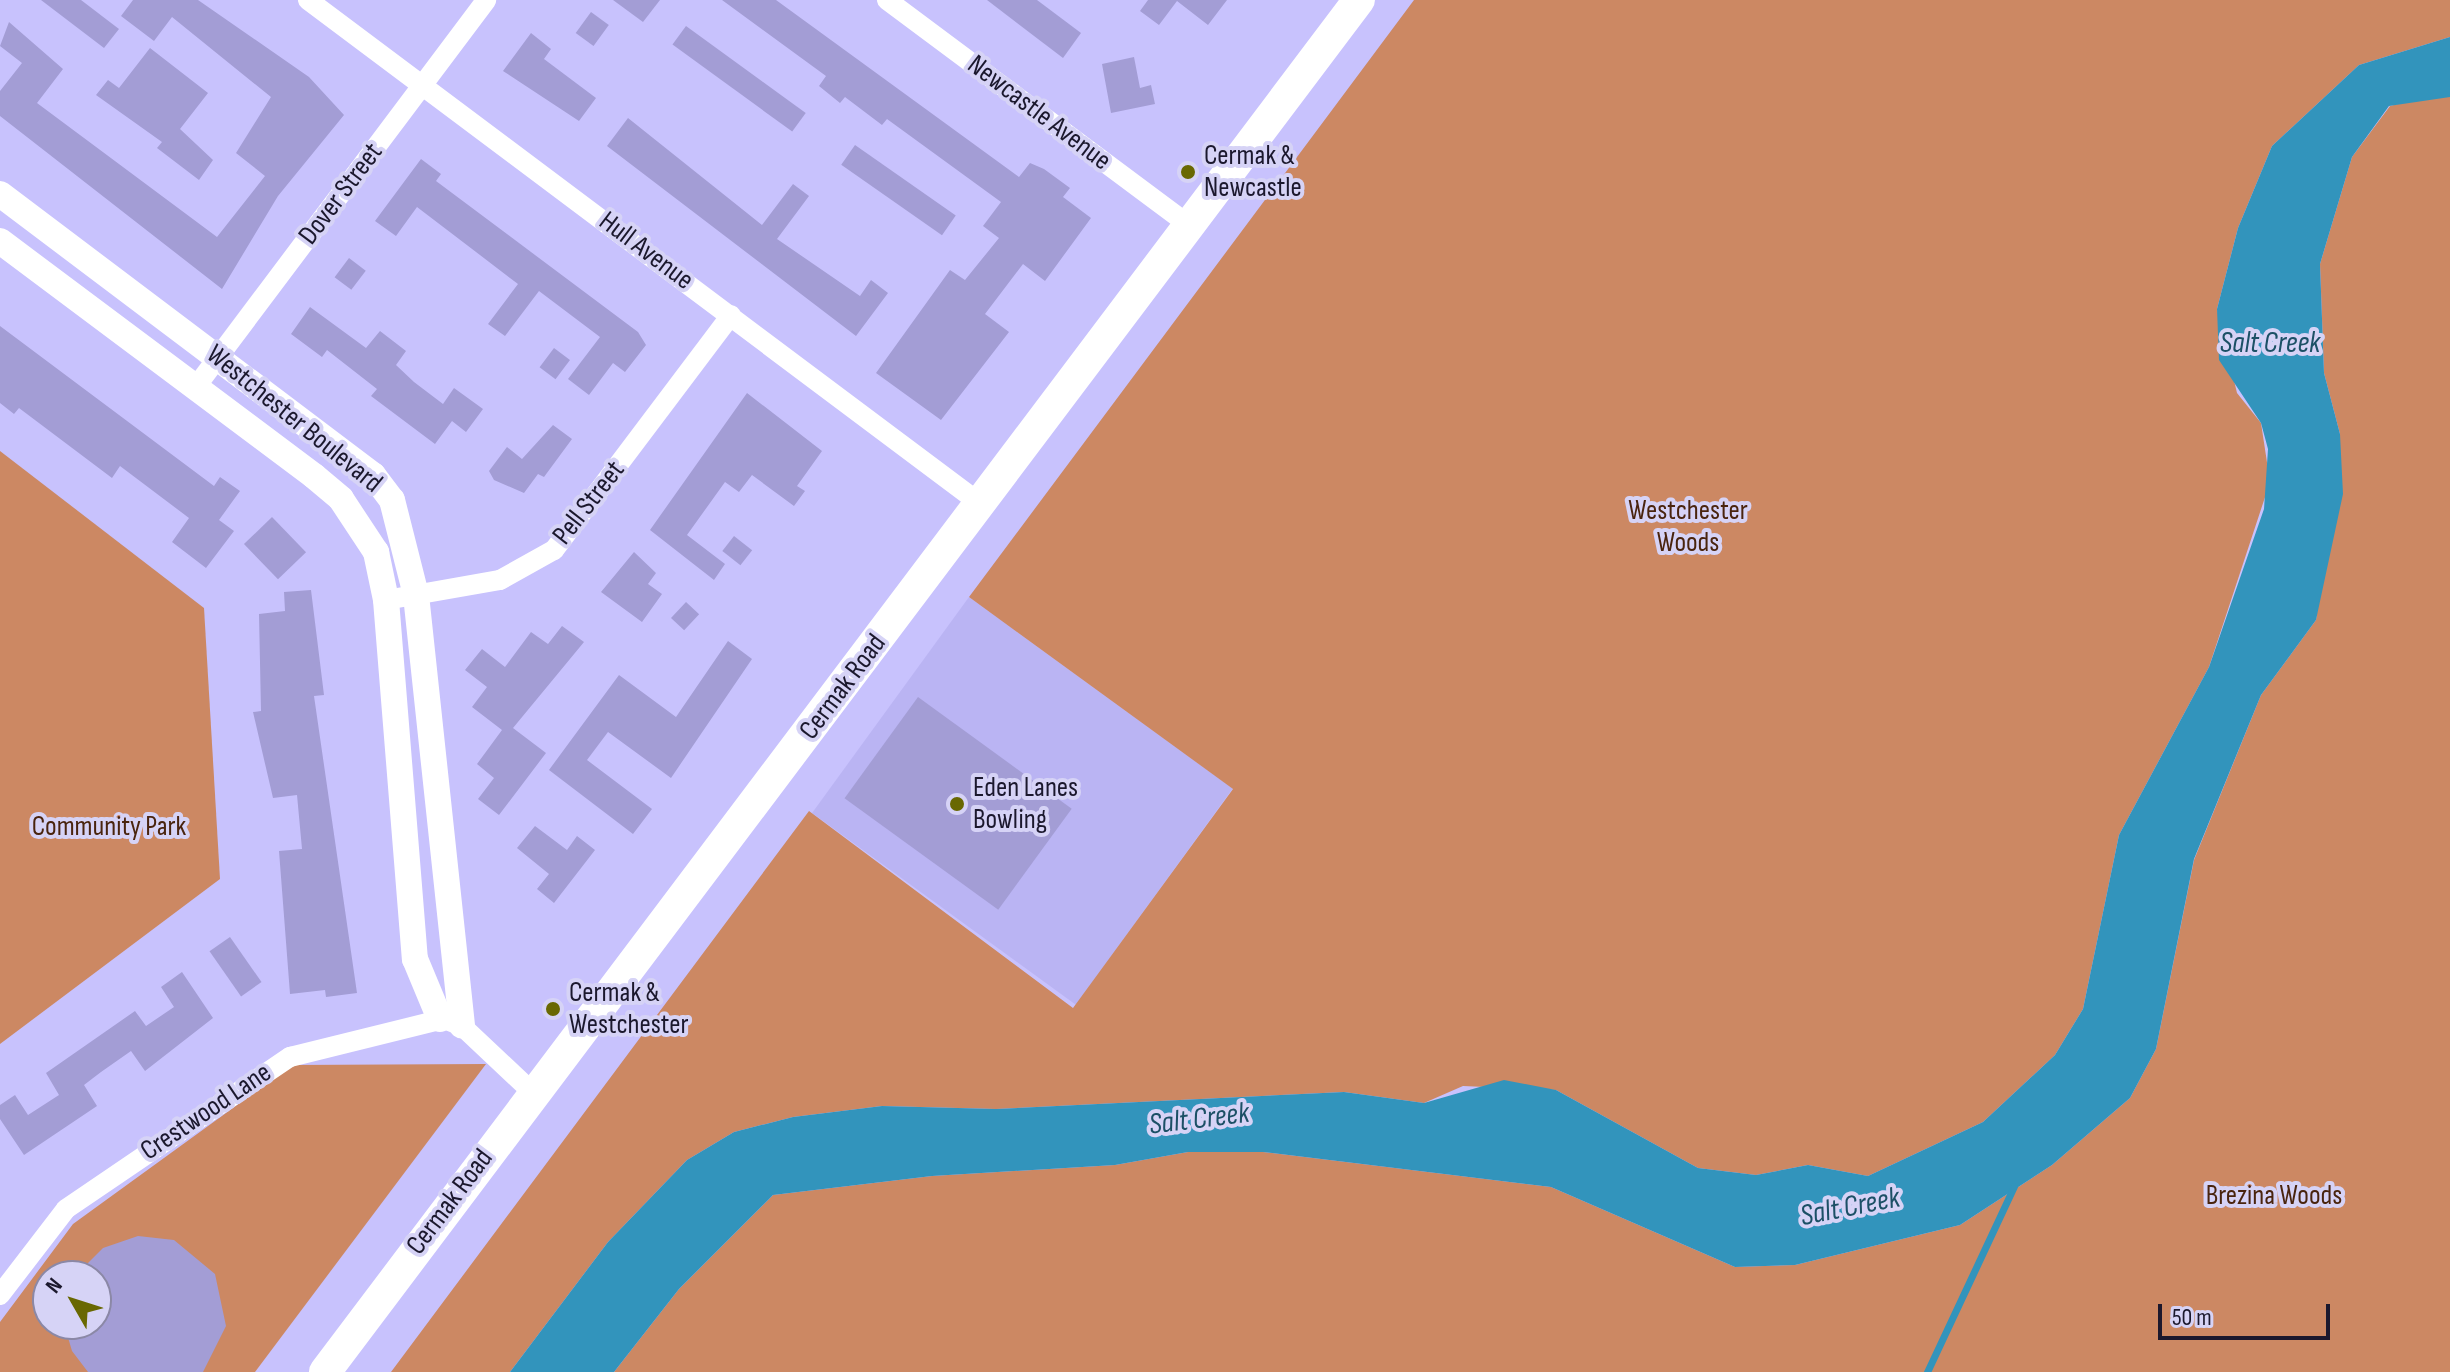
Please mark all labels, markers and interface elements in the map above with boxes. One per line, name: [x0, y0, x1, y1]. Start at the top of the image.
street label: Newcastle Avenue: [961, 48, 1117, 178]
street label: Dover Street: [292, 137, 390, 251]
place label: Cermak & Newcastle: [1204, 139, 1302, 205]
marker: Cermak & Newcastle: [1179, 163, 1197, 181]
street label: Hull Avenue: [592, 205, 700, 297]
water label: Salt Creek: [2220, 325, 2320, 361]
street label: Westchester Boulevard: [199, 338, 389, 500]
street label: Pell Street: [546, 454, 632, 552]
park label: Westchester Woods: [1628, 494, 1748, 560]
street label: Cermak Road: [793, 628, 893, 746]
place label: Eden Lanes Bowling: [973, 771, 1078, 837]
marker: Eden Lanes Bowling: [948, 795, 966, 813]
park label: Community Park: [32, 810, 186, 844]
place label: Cermak & Westchester: [569, 976, 688, 1042]
marker: Cermak & Westchester: [544, 1000, 562, 1018]
street label: Crestwood Lane: [134, 1056, 278, 1168]
water label: Salt Creek: [1147, 1095, 1251, 1143]
street label: Cermak Road: [400, 1143, 500, 1261]
park label: Brezina Woods: [2206, 1179, 2342, 1213]
water label: Salt Creek: [1797, 1180, 1903, 1234]
north arrow: [32, 1260, 112, 1340]
text: N: [40, 1273, 69, 1299]
scale bar: [2162, 1288, 2334, 1338]
text: 50 m: [2172, 1303, 2212, 1332]

